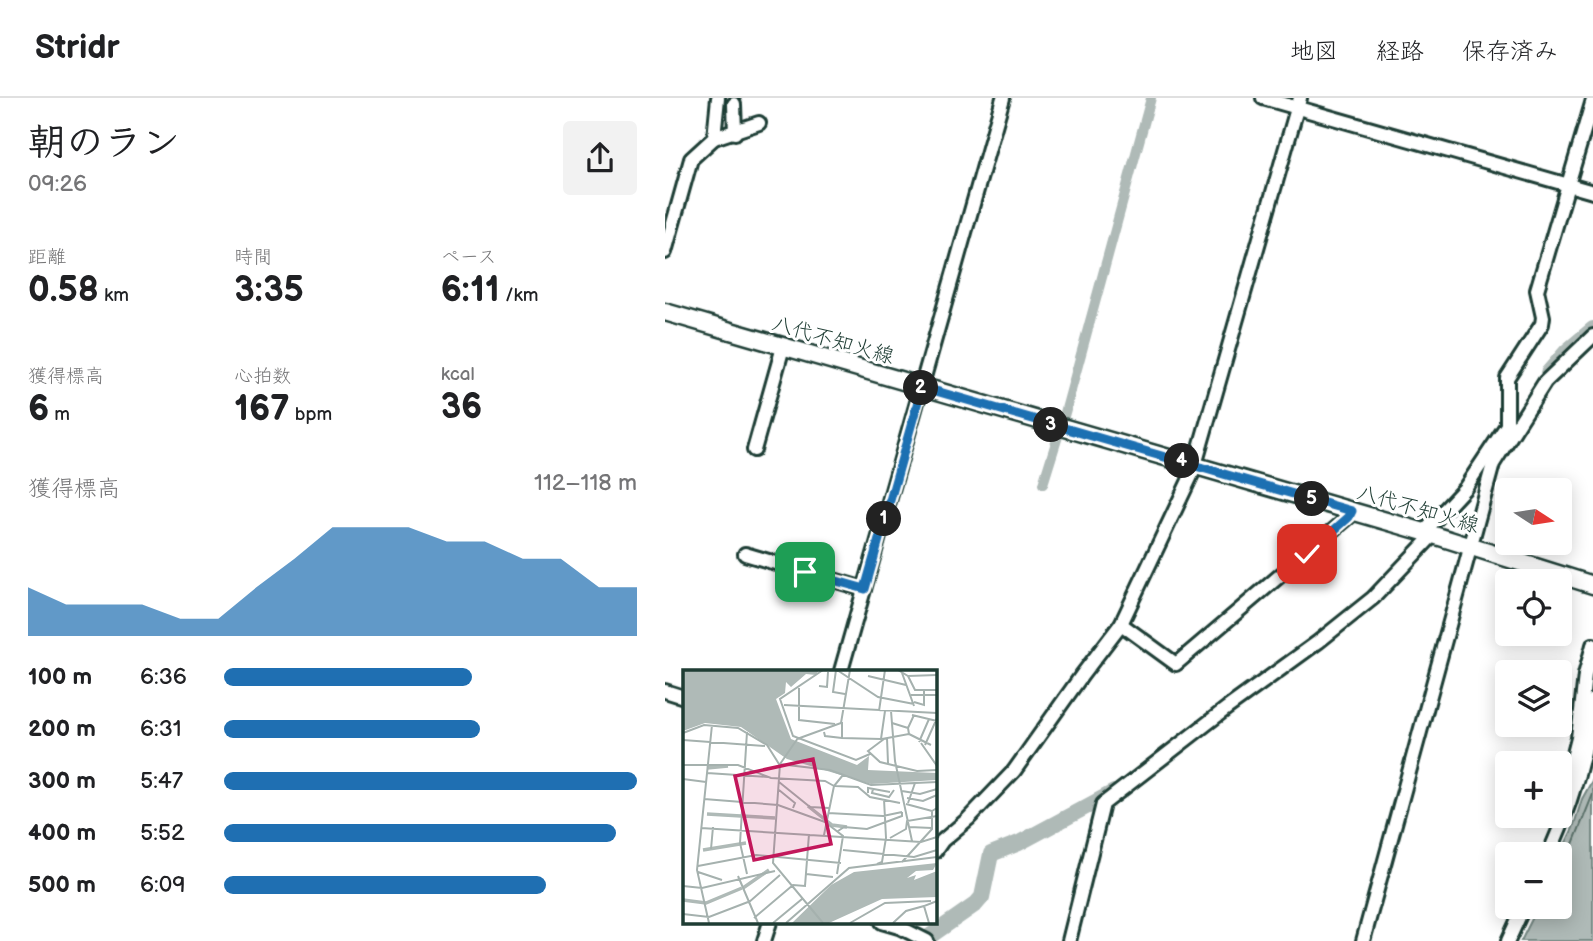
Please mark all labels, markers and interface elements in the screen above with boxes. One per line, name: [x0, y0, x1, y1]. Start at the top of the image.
text: Stridr: [35, 28, 120, 68]
text: 地図: [1290, 37, 1338, 66]
text: 経路: [1376, 37, 1424, 66]
text: 保存済み: [1462, 37, 1558, 66]
text: 朝のラン: [28, 121, 180, 166]
button: share: [563, 121, 637, 195]
text: 09:26: [28, 170, 87, 198]
text: 距離: [28, 246, 66, 269]
text: 時間: [234, 246, 272, 269]
text: ペース: [441, 246, 497, 269]
text: 0.58: [28, 269, 99, 312]
text: 3:35: [234, 269, 304, 312]
text: 6:11: [441, 269, 500, 312]
text: km: [99, 284, 129, 307]
text: /km: [500, 284, 539, 307]
street label: 八代不知火線: [769, 311, 897, 369]
text: kcal: [441, 363, 475, 386]
text: 獲得標高: [28, 365, 104, 388]
text: 心拍数: [234, 365, 291, 388]
pin: 2: [903, 370, 939, 406]
text: 2: [915, 376, 926, 399]
text: 36: [441, 386, 482, 429]
text: 6: [28, 388, 49, 431]
text: 167: [234, 388, 290, 431]
text: m: [49, 403, 70, 426]
text: bpm: [290, 403, 332, 426]
pin: 3: [1033, 408, 1069, 442]
text: 3: [1045, 413, 1056, 436]
pin: 4: [1165, 444, 1199, 478]
text: 4: [1176, 449, 1187, 472]
text: 112–118 m: [534, 469, 637, 497]
text: 獲得標高: [28, 475, 120, 503]
north arrow: [1495, 478, 1571, 555]
map controls: [1495, 478, 1572, 919]
street label: 八代不知火線: [1354, 480, 1482, 538]
pin: 5: [1295, 482, 1329, 516]
text: 5: [1306, 487, 1317, 510]
pin: 1: [867, 502, 901, 536]
text: 1: [880, 507, 888, 530]
pin: [1277, 524, 1337, 584]
icon: check: [1288, 535, 1326, 573]
pin: [775, 542, 835, 602]
icon: arrive: [786, 553, 824, 591]
button: locate: [1495, 569, 1572, 646]
button: layers: [1495, 660, 1572, 737]
text: 100 m: [28, 663, 92, 691]
text: 6:36: [140, 663, 187, 691]
inset map: [683, 670, 936, 923]
text: 200 m: [28, 715, 96, 743]
text: 6:31: [140, 715, 182, 743]
button: +: [1495, 751, 1572, 828]
text: 300 m: [28, 767, 96, 795]
text: 5:47: [140, 767, 183, 795]
text: 400 m: [28, 819, 96, 847]
text: 5:52: [140, 819, 185, 847]
button: −: [1495, 842, 1572, 919]
text: 500 m: [28, 871, 96, 899]
text: 6:09: [140, 871, 186, 899]

